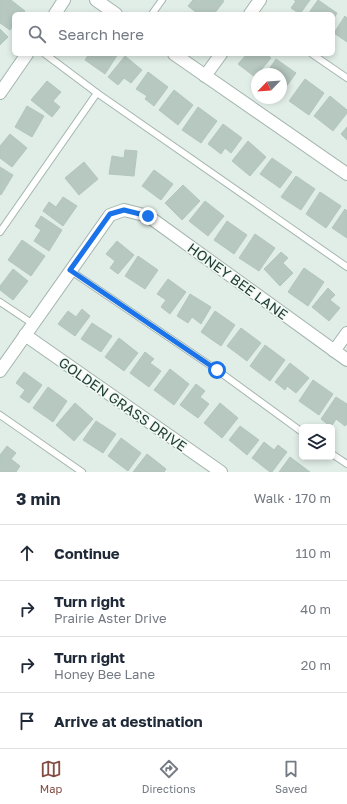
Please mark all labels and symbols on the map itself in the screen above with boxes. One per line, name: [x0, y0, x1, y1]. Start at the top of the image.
north arrow: [251, 68, 287, 104]
route end: [139, 207, 157, 225]
street label: HONEY BEE LANE: [185, 239, 291, 323]
street label: GOLDEN GRASS DRIVE: [56, 353, 190, 455]
route start: [208, 361, 226, 379]

